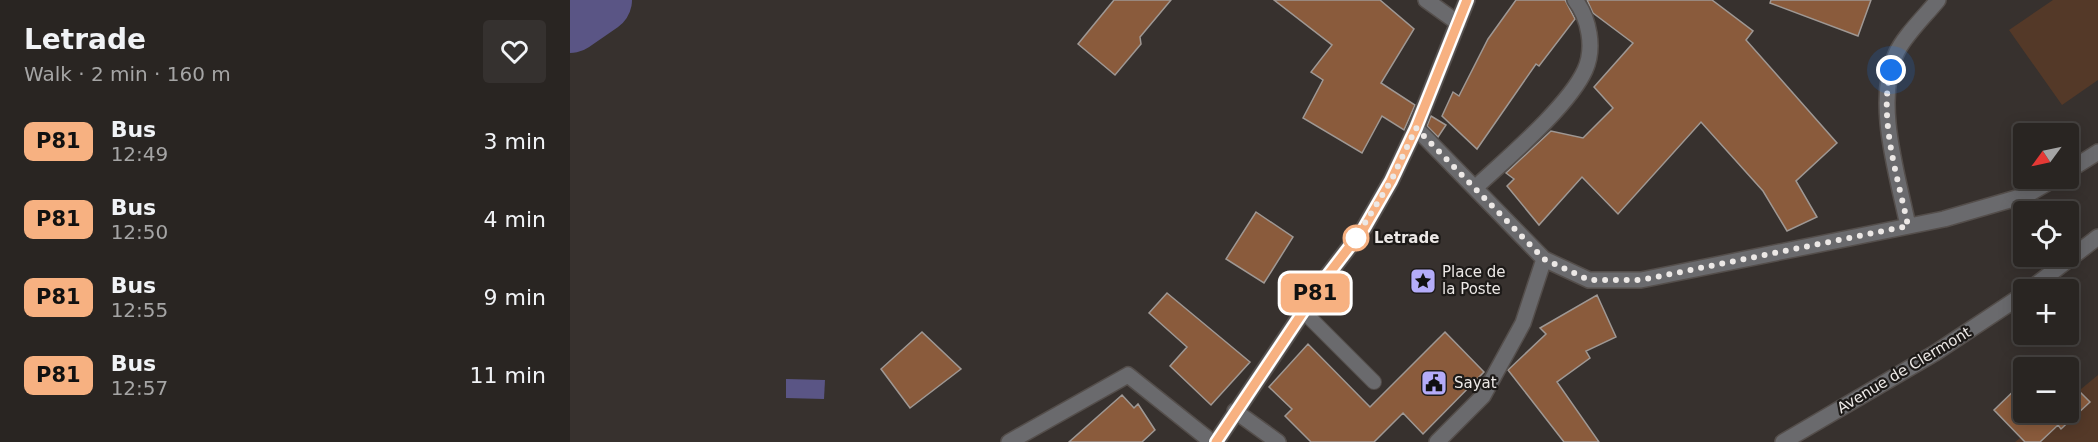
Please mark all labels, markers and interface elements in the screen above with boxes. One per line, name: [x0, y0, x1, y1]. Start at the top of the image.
button: heart: [483, 20, 546, 83]
text: Letrade: [24, 23, 146, 56]
your location: [1876, 55, 1906, 85]
text: Walk · 2 min · 160 m: [24, 62, 231, 86]
text: Bus: [111, 117, 156, 142]
north arrow: [2013, 123, 2079, 189]
map controls: [2013, 123, 2079, 423]
text: P81: [36, 129, 81, 153]
text: 3 min: [484, 129, 546, 154]
text: 12:49: [111, 142, 168, 166]
text: Bus: [111, 195, 156, 220]
button: locate: [2013, 201, 2079, 267]
text: P81: [36, 207, 81, 231]
text: 4 min: [484, 207, 546, 232]
text: 12:50: [111, 220, 168, 244]
marker: Letrade: [1343, 225, 1369, 251]
place label: Letrade: [1374, 229, 1439, 247]
place label: Place de la Poste: [1442, 263, 1505, 298]
place icon: Place de la Poste: [1408, 266, 1438, 296]
text: Bus: [111, 273, 156, 298]
line badge: P81: [1280, 274, 1350, 312]
button: +: [2013, 279, 2079, 345]
text: P81: [1293, 281, 1337, 305]
text: P81: [36, 285, 81, 309]
text: 9 min: [484, 285, 546, 310]
text: 12:55: [111, 298, 168, 322]
street label: Avenue de Clermont: [1834, 323, 1974, 417]
text: Bus: [111, 351, 156, 376]
button: −: [2013, 357, 2079, 423]
text: P81: [36, 363, 81, 387]
text: 11 min: [470, 363, 546, 388]
public building icon: Sayat: [1419, 368, 1449, 398]
place label: Sayat: [1454, 374, 1497, 392]
text: 12:57: [111, 376, 168, 400]

